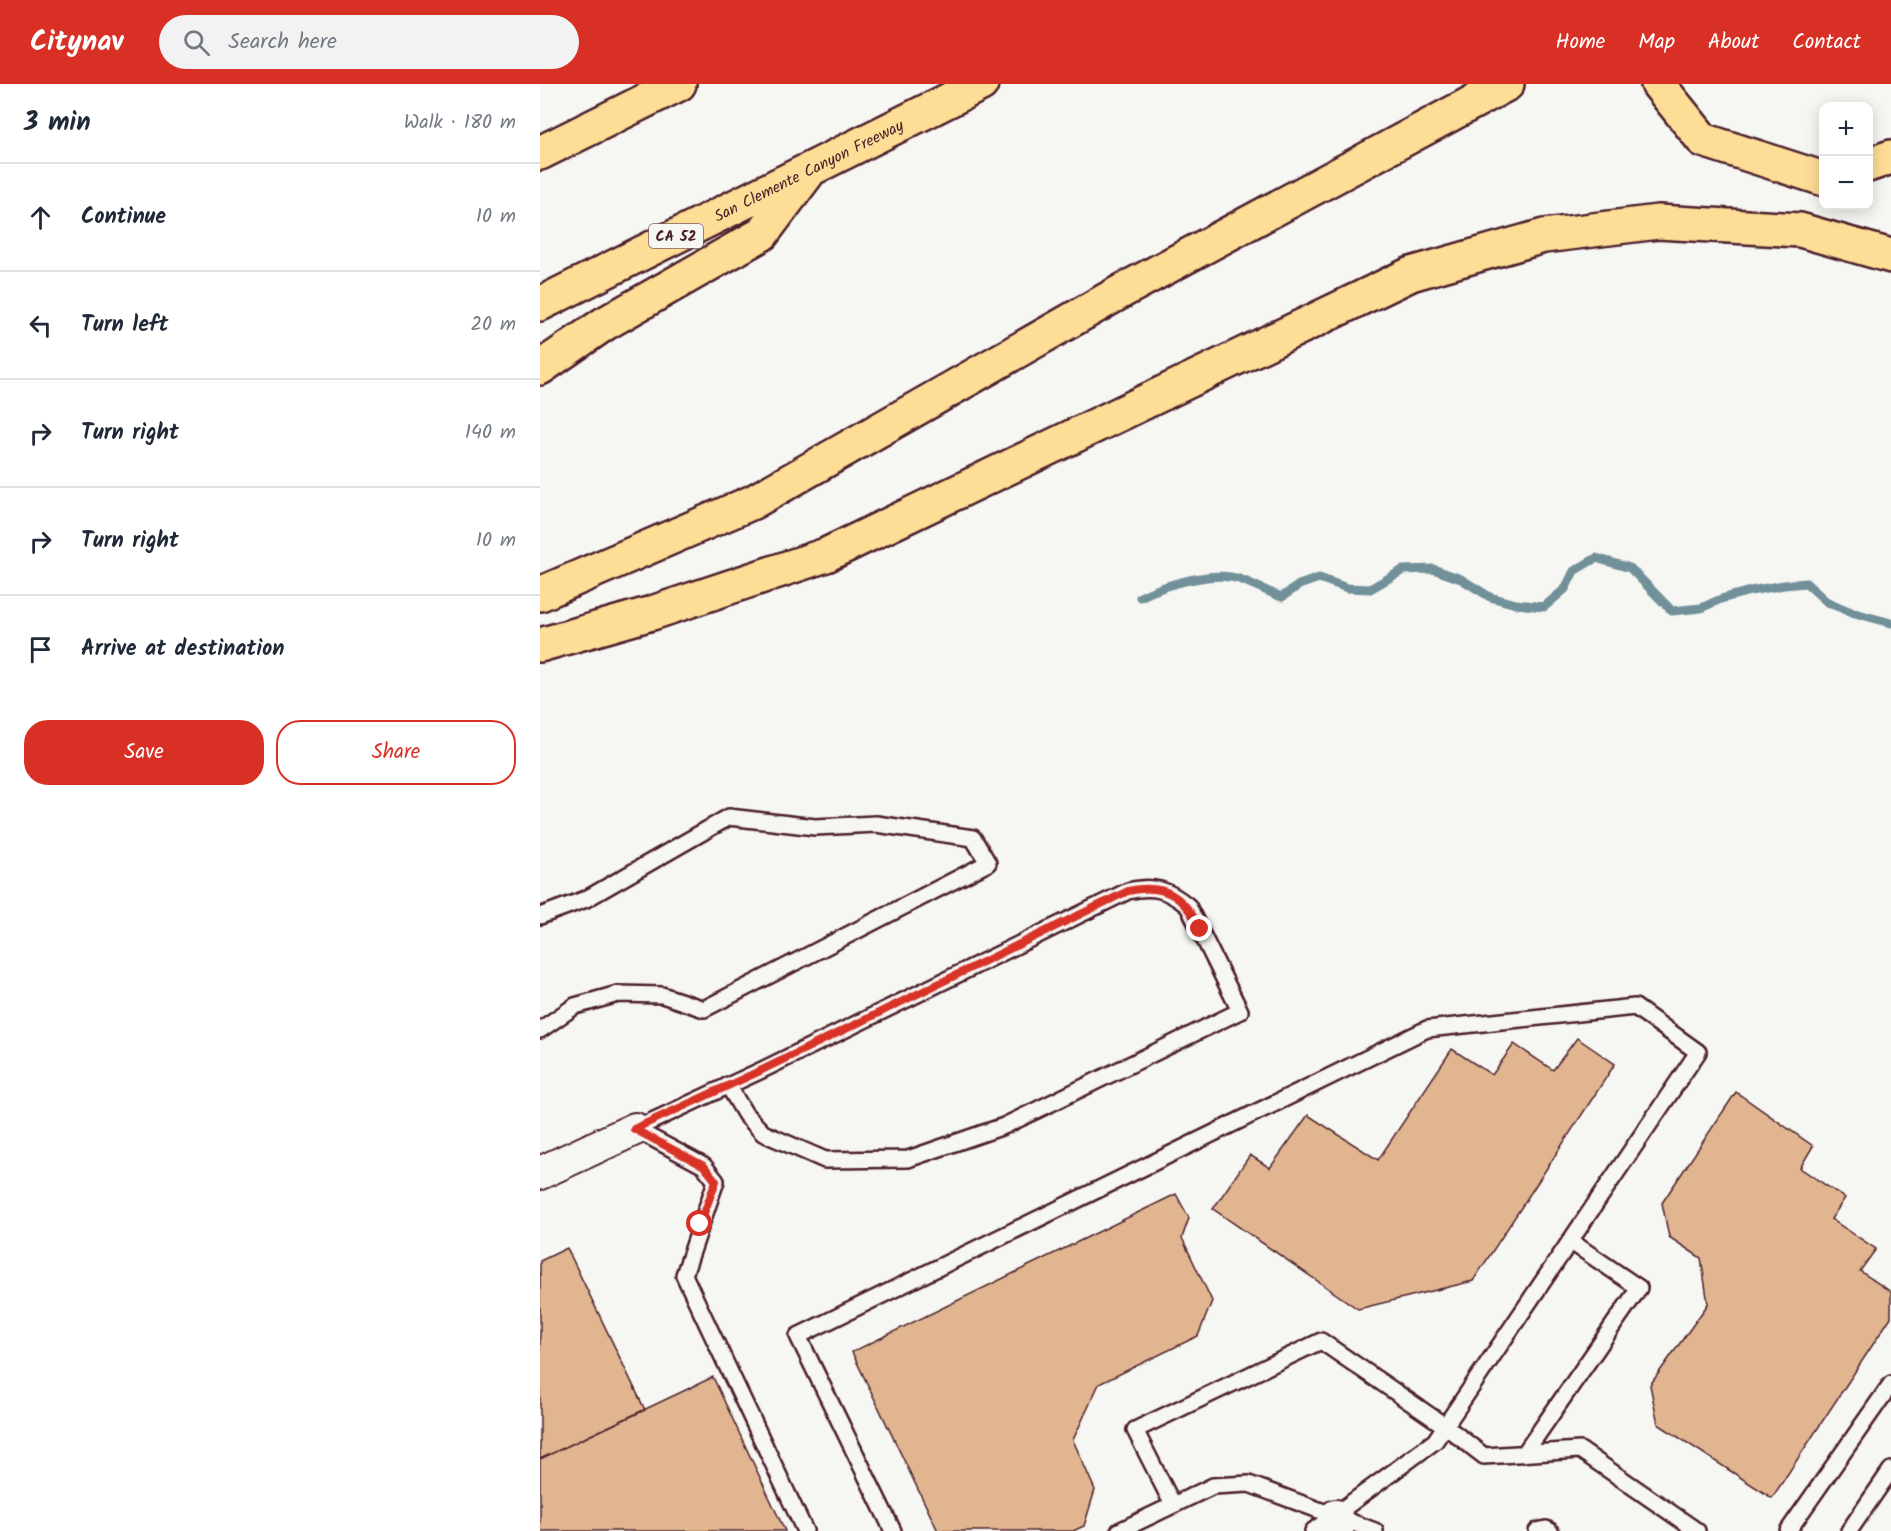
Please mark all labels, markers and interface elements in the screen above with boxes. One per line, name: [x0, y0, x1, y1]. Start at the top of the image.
search box: [159, 15, 579, 69]
text: Citynav: [30, 20, 123, 65]
text: Search here: [228, 25, 337, 60]
icon: search: [180, 26, 213, 59]
text: Home: [1556, 26, 1605, 59]
text: Map: [1638, 26, 1675, 59]
text: About: [1708, 26, 1759, 59]
text: Contact: [1792, 26, 1861, 59]
text: 3 min: [24, 102, 91, 144]
map controls: [1819, 102, 1873, 210]
button: +: [1819, 102, 1873, 156]
text: Walk · 180 m: [404, 107, 516, 139]
street label: San Clemente Canyon Freeway: [710, 113, 909, 229]
button: −: [1819, 156, 1873, 210]
text: Continue: [81, 200, 166, 235]
icon: ahead: [24, 201, 57, 234]
text: 10 m: [476, 201, 516, 233]
road number: CA 52: [649, 224, 703, 248]
text: Turn left: [81, 308, 168, 343]
icon: left: [24, 309, 57, 342]
text: 20 m: [470, 309, 516, 341]
text: Turn right: [81, 416, 179, 451]
icon: right: [24, 417, 57, 450]
text: 140 m: [465, 417, 516, 449]
text: Turn right: [81, 524, 179, 559]
icon: right: [24, 525, 57, 558]
text: 10 m: [476, 525, 516, 557]
text: Arrive at destination: [81, 632, 284, 667]
icon: arrive: [24, 633, 57, 666]
button: Save: [24, 720, 264, 785]
button: Share: [276, 720, 516, 785]
route end: [1186, 915, 1212, 941]
route start: [686, 1210, 712, 1236]

